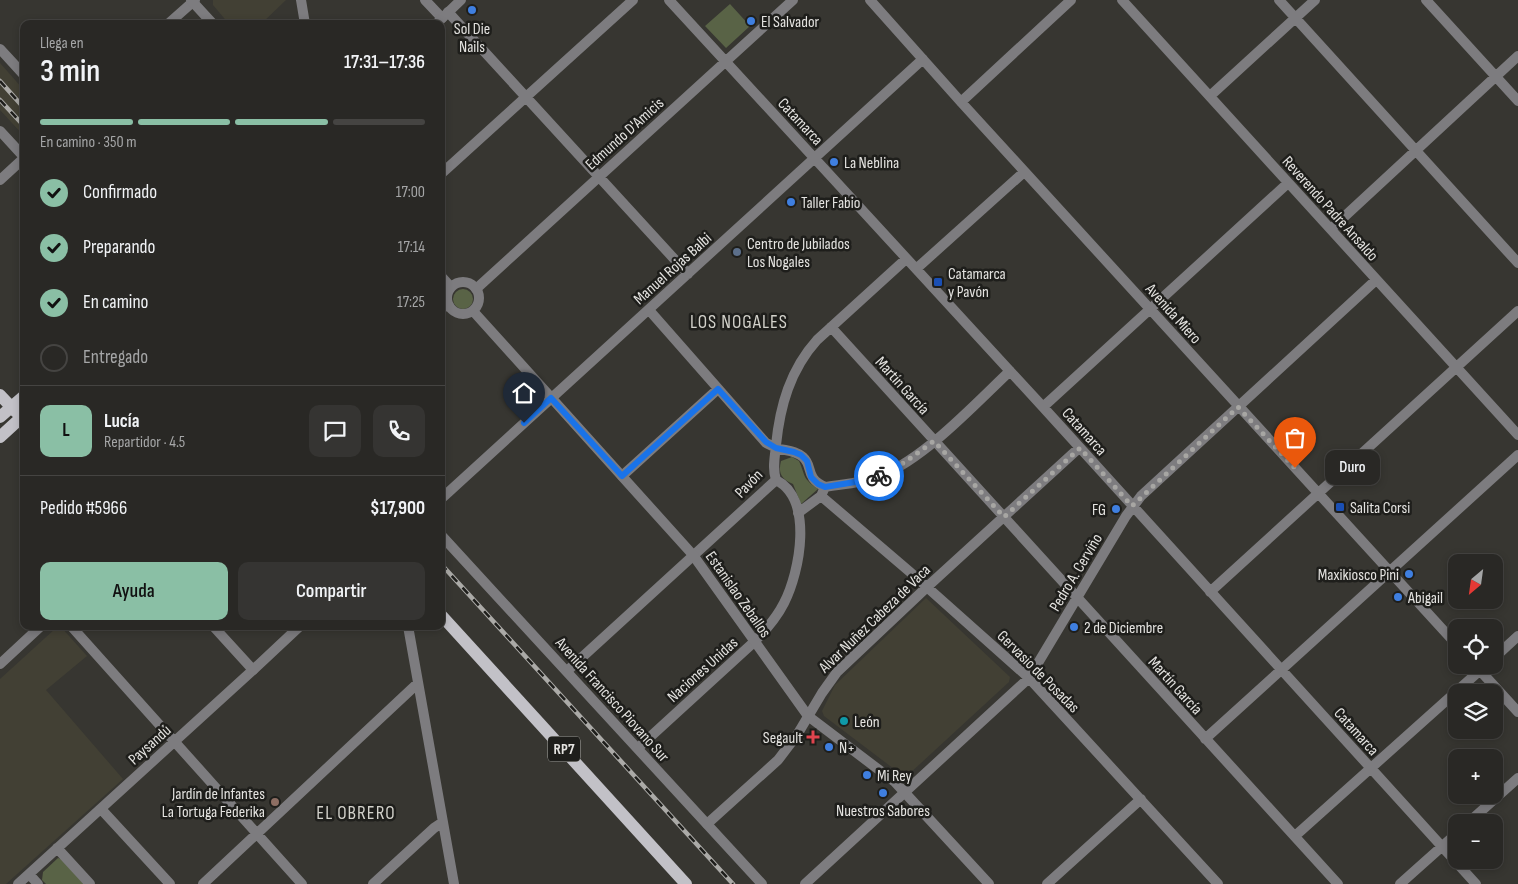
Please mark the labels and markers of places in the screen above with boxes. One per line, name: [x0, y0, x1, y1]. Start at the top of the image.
marker: Sol Die Nails: [466, 4, 478, 16]
place label: El Salvador: [761, 13, 820, 32]
marker: El Salvador: [745, 15, 757, 27]
place label: Sol Die Nails: [454, 20, 490, 57]
place label: La Neblina: [844, 154, 899, 173]
marker: La Neblina: [828, 156, 840, 168]
place label: Taller Fabio: [801, 194, 860, 213]
marker: Taller Fabio: [785, 196, 797, 208]
place label: Centro de Jubilados Los Nogales: [747, 235, 850, 272]
marker: Centro de Jubilados Los Nogales: [731, 246, 743, 258]
place label: Catamarca y Pavón: [948, 265, 1006, 302]
marker: Catamarca y Pavón: [932, 276, 944, 288]
pin: [503, 372, 545, 423]
pin: [1274, 417, 1316, 468]
callout: Duro: [1325, 450, 1380, 486]
place label: Salita Corsi: [1350, 499, 1410, 518]
place label: FG: [1092, 501, 1106, 520]
marker: Salita Corsi: [1334, 501, 1346, 513]
marker: FG: [1110, 503, 1122, 515]
place label: Maxikiosco Pini: [1318, 566, 1399, 585]
marker: Maxikiosco Pini: [1403, 568, 1415, 580]
place label: Abigail: [1407, 589, 1443, 608]
marker: Abigail: [1392, 591, 1404, 603]
place label: 2 de Diciembre: [1084, 619, 1163, 638]
marker: 2 de Diciembre: [1068, 621, 1080, 633]
place label: León: [854, 713, 880, 732]
marker: León: [838, 715, 850, 727]
place label: Segault: [763, 729, 803, 748]
marker: Segault: [807, 731, 819, 743]
place label: N+: [839, 739, 855, 758]
marker: N+: [823, 741, 835, 753]
place label: Mi Rey: [877, 767, 912, 786]
marker: Mi Rey: [861, 769, 873, 781]
place label: Jardín de Infantes La Tortuga Federika: [162, 785, 265, 822]
marker: Nuestros Sabores: [877, 787, 889, 799]
marker: Jardín de Infantes La Tortuga Federika: [269, 796, 281, 808]
place label: Nuestros Sabores: [836, 802, 930, 821]

